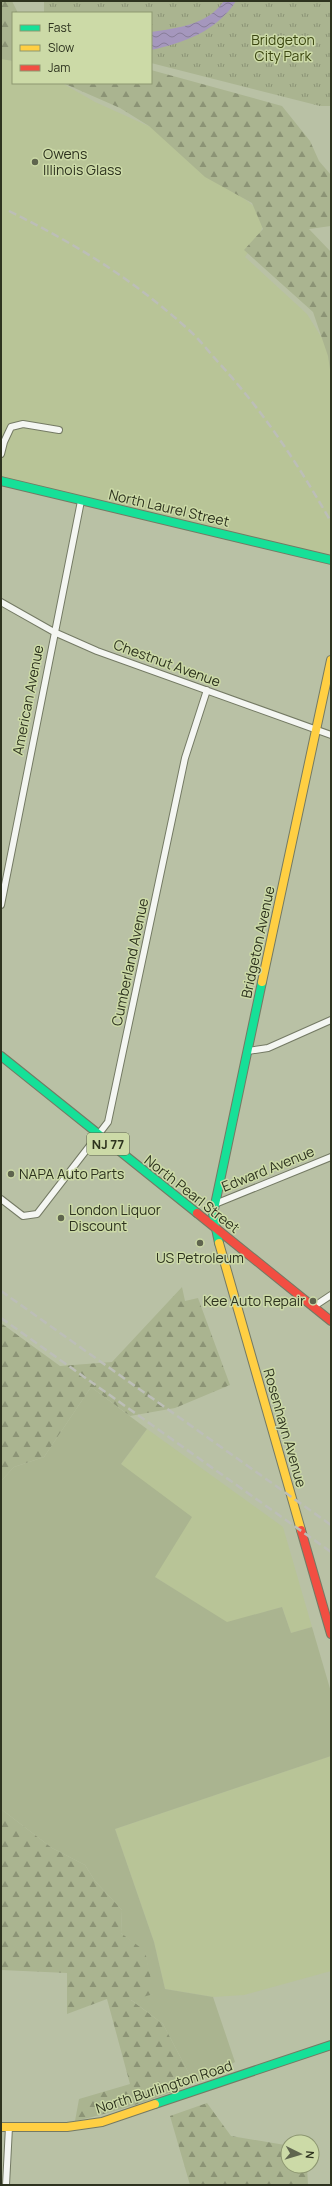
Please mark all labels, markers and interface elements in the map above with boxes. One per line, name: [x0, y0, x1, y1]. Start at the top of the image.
legend: [12, 12, 152, 84]
text: Fast: [48, 19, 72, 36]
park label: Bridgeton City Park: [251, 30, 315, 65]
text: Slow: [48, 39, 74, 56]
text: Jam: [48, 59, 70, 76]
place label: Owens Illinois Glass: [43, 144, 122, 179]
marker: Owens Illinois Glass: [30, 157, 40, 167]
street label: North Laurel Street: [107, 484, 232, 531]
street label: Chestnut Avenue: [111, 634, 223, 691]
street label: American Avenue: [8, 643, 47, 757]
street label: Bridgeton Avenue: [236, 884, 279, 1000]
street label: Cumberland Avenue: [107, 896, 152, 1027]
road number: NJ 77: [87, 1133, 129, 1155]
street label: Edward Avenue: [219, 1141, 317, 1196]
street label: North Pearl Street: [141, 1150, 244, 1237]
place label: NAPA Auto Parts: [19, 1164, 124, 1183]
marker: NAPA Auto Parts: [6, 1169, 16, 1179]
place label: London Liquor Discount: [69, 1200, 161, 1235]
marker: London Liquor Discount: [56, 1213, 66, 1223]
marker: US Petroleum: [195, 1238, 205, 1248]
place label: US Petroleum: [156, 1248, 244, 1267]
place label: Kee Auto Repair: [203, 1291, 305, 1310]
marker: Kee Auto Repair: [308, 1296, 318, 1306]
street label: Rosenhayn Avenue: [259, 1366, 312, 1489]
street label: North Burlington Road: [93, 2055, 235, 2118]
north arrow: [280, 2134, 320, 2174]
text: N: [303, 2150, 318, 2160]

